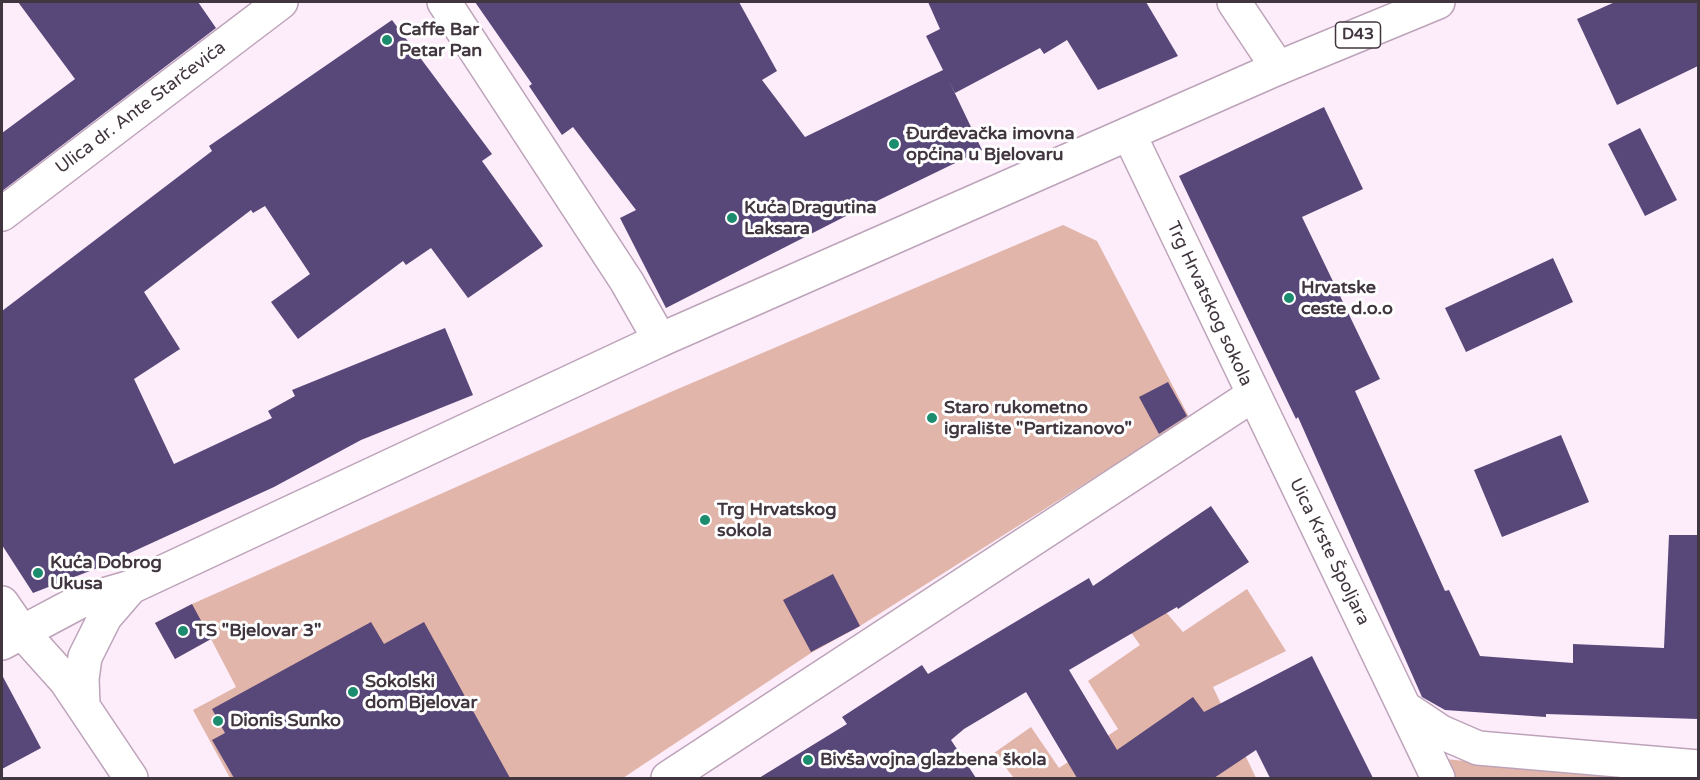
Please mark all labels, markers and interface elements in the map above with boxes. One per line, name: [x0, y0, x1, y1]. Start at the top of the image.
place label: Caffe Bar Petar Pan: [399, 19, 482, 62]
road number: D43: [1336, 22, 1380, 48]
marker: Caffe Bar Petar Pan: [380, 33, 394, 47]
street label: Ulica dr. Ante Starčevića: [52, 37, 230, 179]
place label: Đurđevačka imovna općina u Bjelovaru: [906, 123, 1075, 166]
marker: Đurđevačka imovna općina u Bjelovaru: [887, 137, 901, 151]
place label: Kuća Dragutina Laksara: [744, 197, 877, 240]
marker: Kuća Dragutina Laksara: [725, 211, 739, 225]
street label: Trg Hrvatskog sokola: [1161, 218, 1257, 390]
place label: Hrvatske ceste d.o.o: [1301, 277, 1393, 320]
marker: Hrvatske ceste d.o.o: [1282, 291, 1296, 305]
place label: Staro rukometno igralište "Partizanovo": [944, 397, 1132, 440]
marker: Staro rukometno igralište "Partizanovo": [925, 411, 939, 425]
street label: Uica Krste Špoljara: [1284, 475, 1374, 629]
place label: Trg Hrvatskog sokola: [717, 499, 837, 542]
marker: Trg Hrvatskog sokola: [698, 513, 712, 527]
place label: Kuća Dobrog Ukusa: [50, 552, 162, 594]
marker: Kuća Dobrog Ukusa: [31, 566, 45, 580]
place label: TS "Bjelovar 3": [195, 620, 321, 642]
marker: TS "Bjelovar 3": [176, 624, 190, 638]
place label: Sokolski dom Bjelovar: [365, 671, 477, 714]
marker: Sokolski dom Bjelovar: [346, 685, 360, 699]
place label: Dionis Sunko: [230, 710, 341, 732]
marker: Dionis Sunko: [211, 714, 225, 728]
place label: Bivša vojna glazbena škola: [820, 749, 1047, 771]
marker: Bivša vojna glazbena škola: [801, 753, 815, 767]

